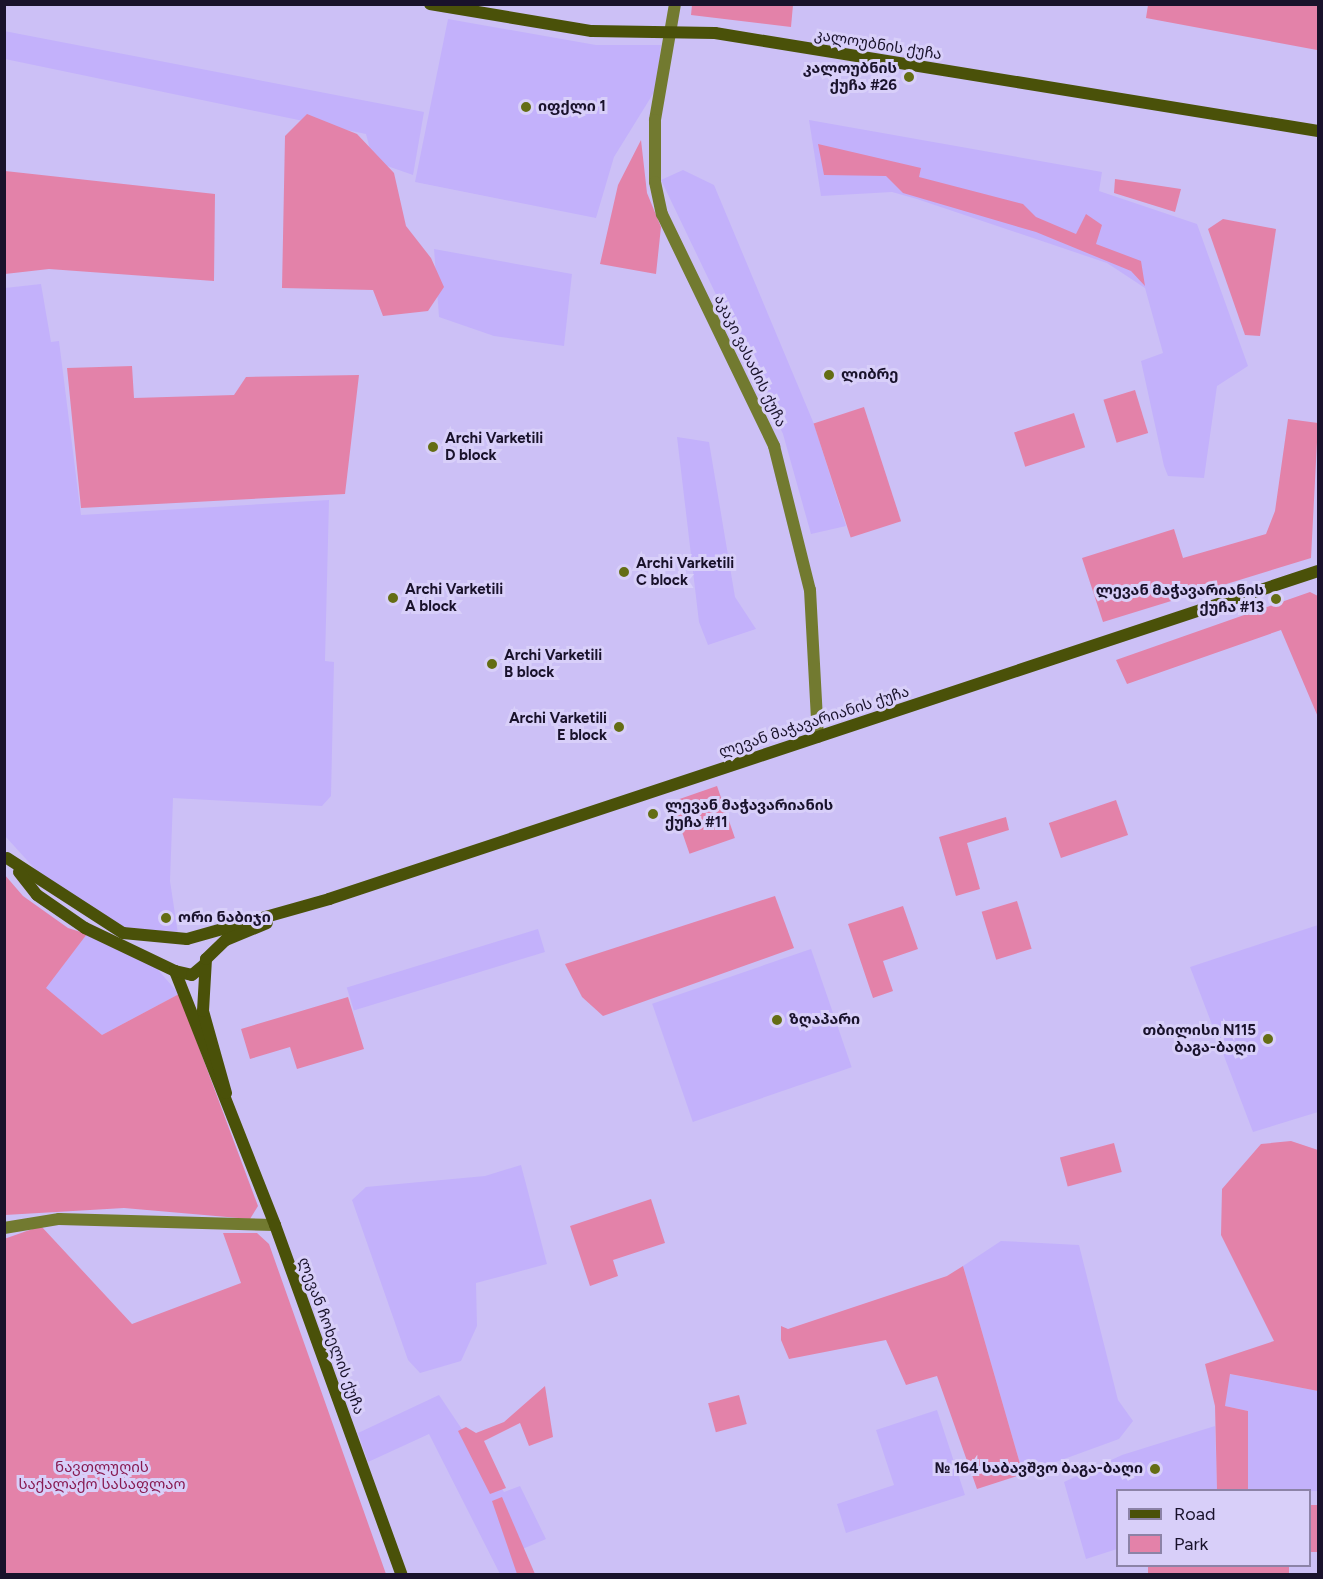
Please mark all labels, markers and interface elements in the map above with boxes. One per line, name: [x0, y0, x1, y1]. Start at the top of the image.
street label: კალოუბნის ქუჩა: [813, 26, 943, 64]
place label: კალოუბნის ქუჩა #26: [803, 59, 897, 94]
marker: კალოუბნის ქუჩა #26: [902, 70, 916, 84]
place label: იფქლი 1: [538, 98, 606, 116]
marker: იფქლი 1: [519, 100, 533, 114]
street label: აკაკი ვასაძის ქუჩა: [710, 292, 790, 430]
place label: ლიბრე: [841, 366, 898, 384]
marker: ლიბრე: [822, 368, 836, 382]
place label: Archi Varketili D block: [445, 429, 543, 464]
marker: Archi Varketili D block: [426, 440, 440, 454]
place label: Archi Varketili C block: [636, 554, 734, 589]
marker: Archi Varketili C block: [617, 565, 631, 579]
place label: Archi Varketili A block: [405, 580, 503, 615]
place label: ლევან მაჭავარიანის ქუჩა #13: [1096, 581, 1264, 616]
marker: Archi Varketili A block: [386, 591, 400, 605]
marker: ლევან მაჭავარიანის ქუჩა #13: [1269, 592, 1283, 606]
place label: Archi Varketili B block: [504, 646, 602, 681]
marker: Archi Varketili B block: [485, 657, 499, 671]
street label: ლევან მაჭავარიანის ქუჩა: [716, 683, 912, 761]
place label: Archi Varketili E block: [509, 709, 607, 744]
marker: Archi Varketili E block: [612, 720, 626, 734]
place label: ლევან მაჭავარიანის ქუჩა #11: [665, 796, 833, 831]
marker: ლევან მაჭავარიანის ქუჩა #11: [646, 807, 660, 821]
place label: ორი ნაბიჯი: [178, 909, 271, 927]
marker: ორი ნაბიჯი: [159, 911, 173, 925]
place label: ზღაპარი: [789, 1011, 860, 1029]
marker: ზღაპარი: [770, 1013, 784, 1027]
place label: თბილისი N115 ბაგა-ბაღი: [1143, 1021, 1256, 1056]
marker: თბილისი N115 ბაგა-ბაღი: [1261, 1032, 1275, 1046]
street label: ლევან ჩოხელის ქუჩა: [294, 1255, 368, 1417]
park label: ნავთლუღის საქალაქო სასაფლაო: [18, 1458, 186, 1493]
place label: № 164 საბავშვო ბაგა-ბაღი: [934, 1460, 1143, 1478]
marker: № 164 საბავშვო ბაგა-ბაღი: [1148, 1462, 1162, 1476]
legend: [1116, 1489, 1311, 1567]
text: Road: [1174, 1503, 1215, 1525]
text: Park: [1174, 1533, 1208, 1555]

